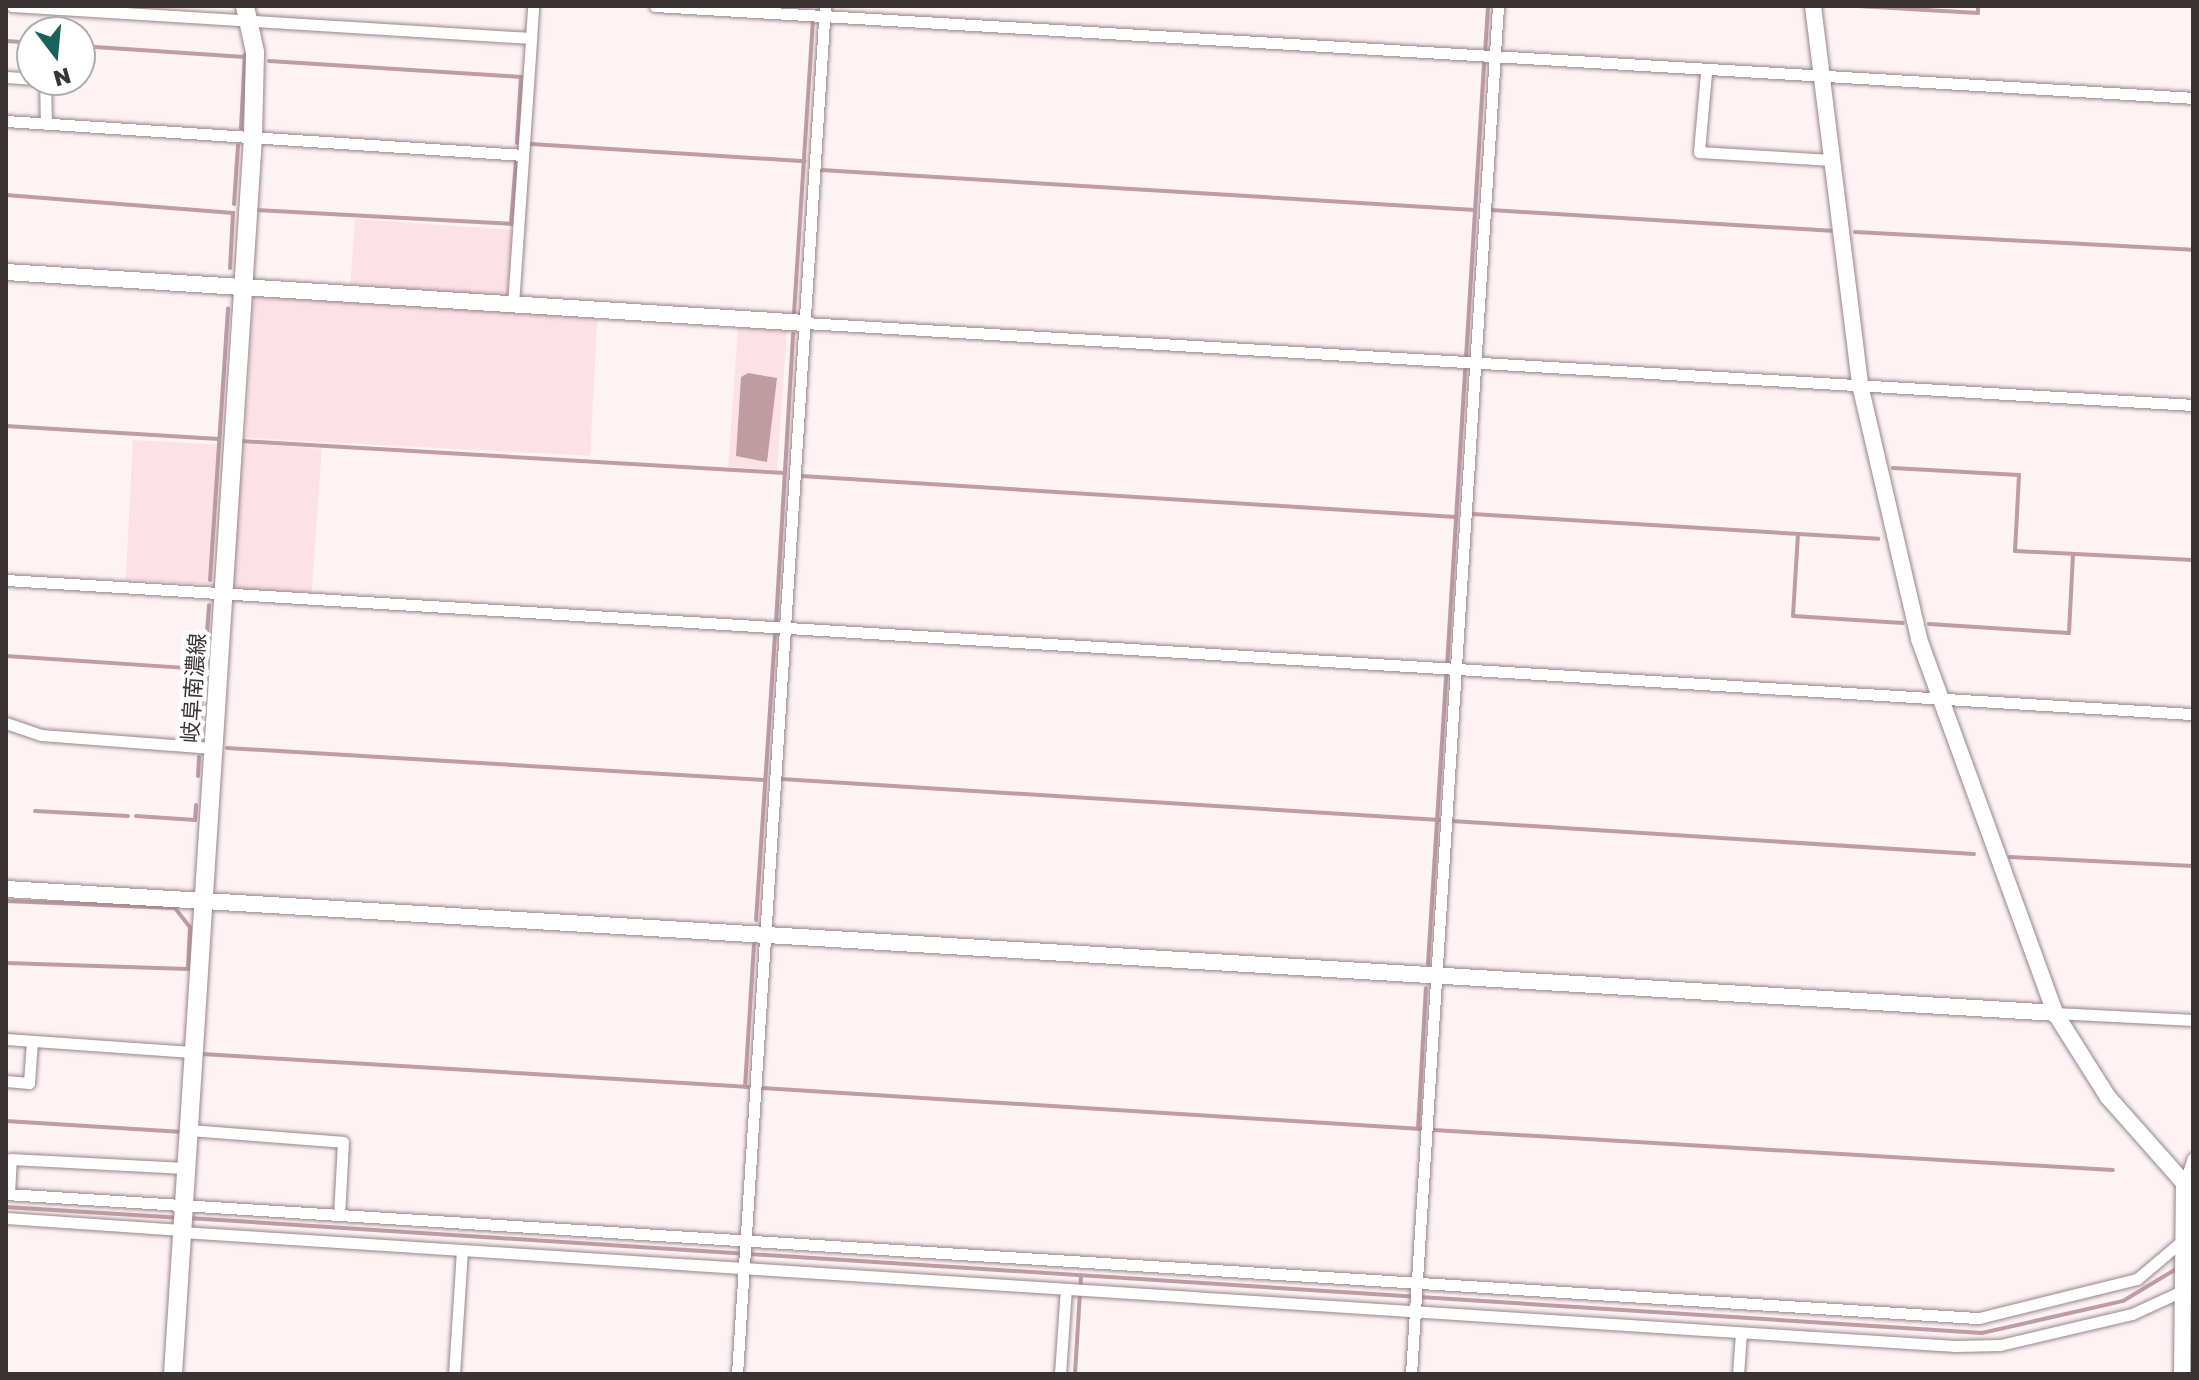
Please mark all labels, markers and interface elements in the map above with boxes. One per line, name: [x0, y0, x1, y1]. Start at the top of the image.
north arrow: [16, 16, 96, 96]
text: N: [50, 62, 74, 93]
street label: 岐阜南濃線: [176, 632, 210, 744]

